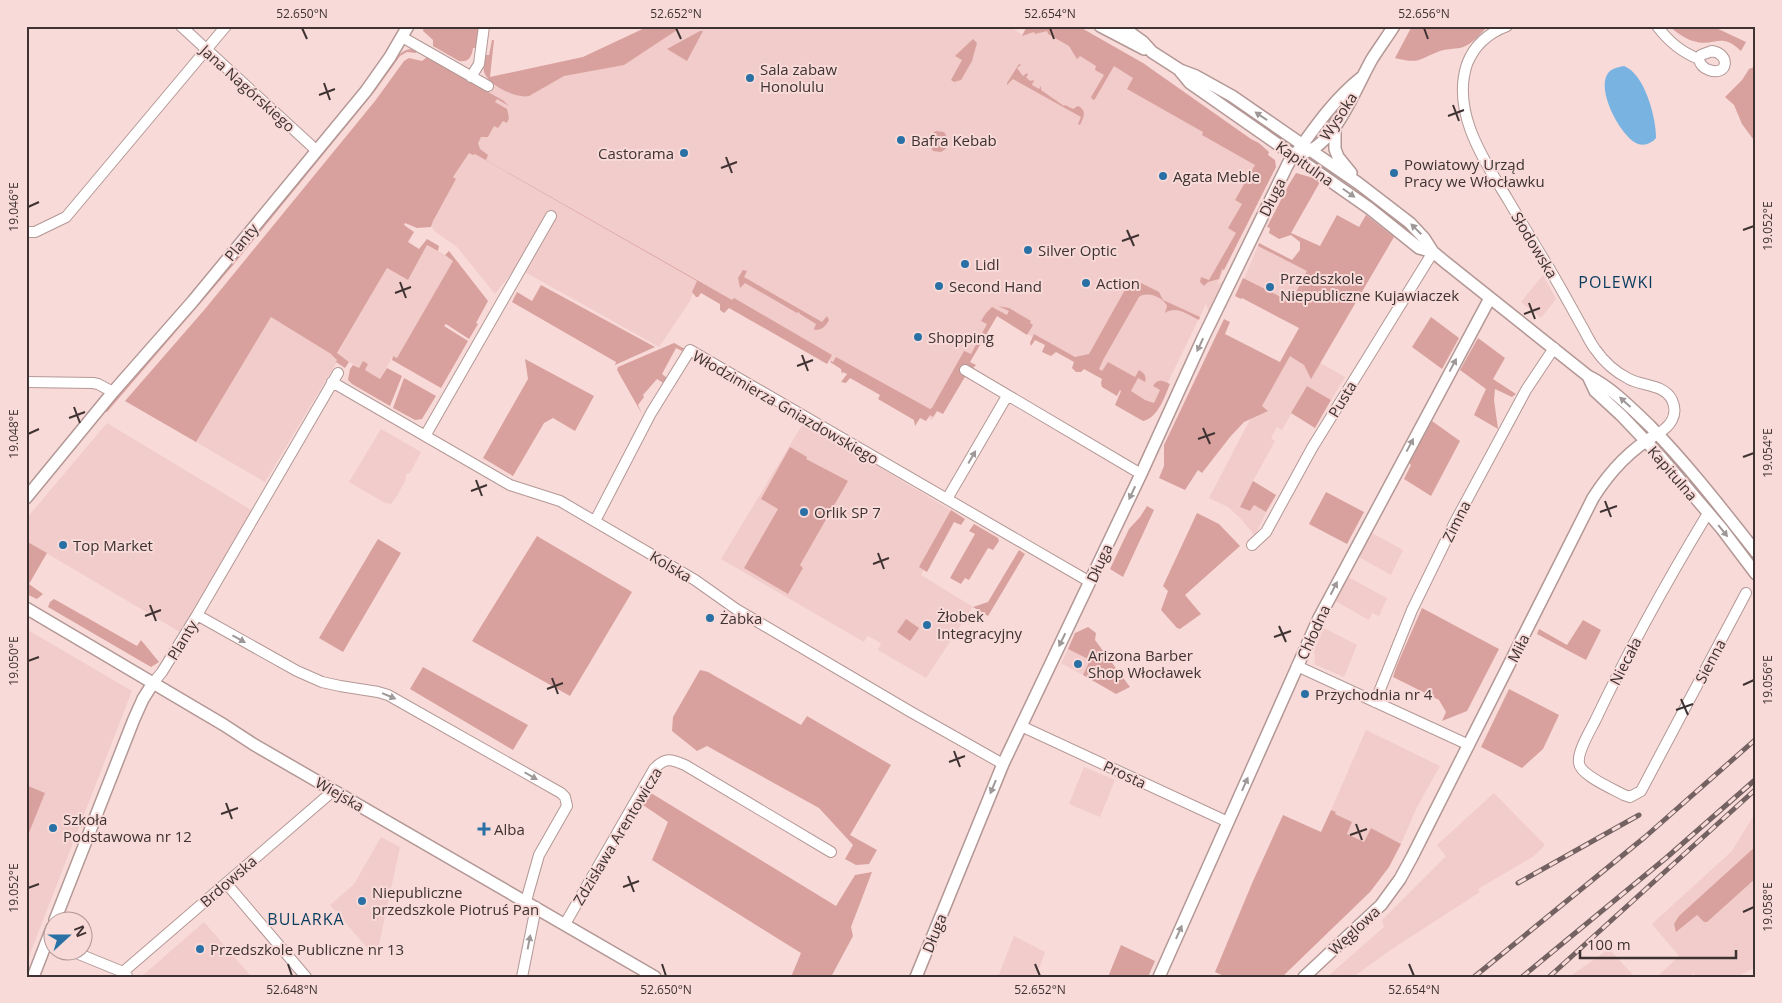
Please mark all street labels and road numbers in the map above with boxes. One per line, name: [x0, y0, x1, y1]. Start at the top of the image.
street label: Jana Nagórskiego: [195, 39, 300, 136]
street label: Wysoka: [1315, 88, 1361, 144]
street label: Kapitulna: [1272, 136, 1338, 190]
street label: Długa: [1254, 174, 1290, 220]
street label: Słodowska: [1507, 208, 1563, 282]
street label: Planty: [220, 219, 263, 265]
street label: Włodzimierza Gniazdowskiego: [689, 345, 883, 469]
street label: Pusta: [1323, 377, 1361, 421]
street label: Kapitulna: [1644, 441, 1702, 505]
street label: Zimna: [1437, 497, 1475, 545]
street label: Długa: [1081, 540, 1117, 586]
street label: Kolska: [646, 546, 696, 586]
street label: Chłodna: [1292, 601, 1334, 663]
street label: Planty: [162, 616, 202, 664]
street label: Miła: [1502, 630, 1534, 666]
street label: Niecała: [1604, 634, 1646, 688]
street label: Sienna: [1690, 635, 1730, 687]
street label: Prosta: [1100, 755, 1150, 793]
street label: Zdzisława Arentowicza: [568, 763, 666, 909]
street label: Wiejska: [312, 772, 368, 816]
street label: Brdowska: [195, 851, 261, 911]
street label: Węglowa: [1324, 901, 1384, 959]
street label: Długa: [917, 911, 951, 955]

